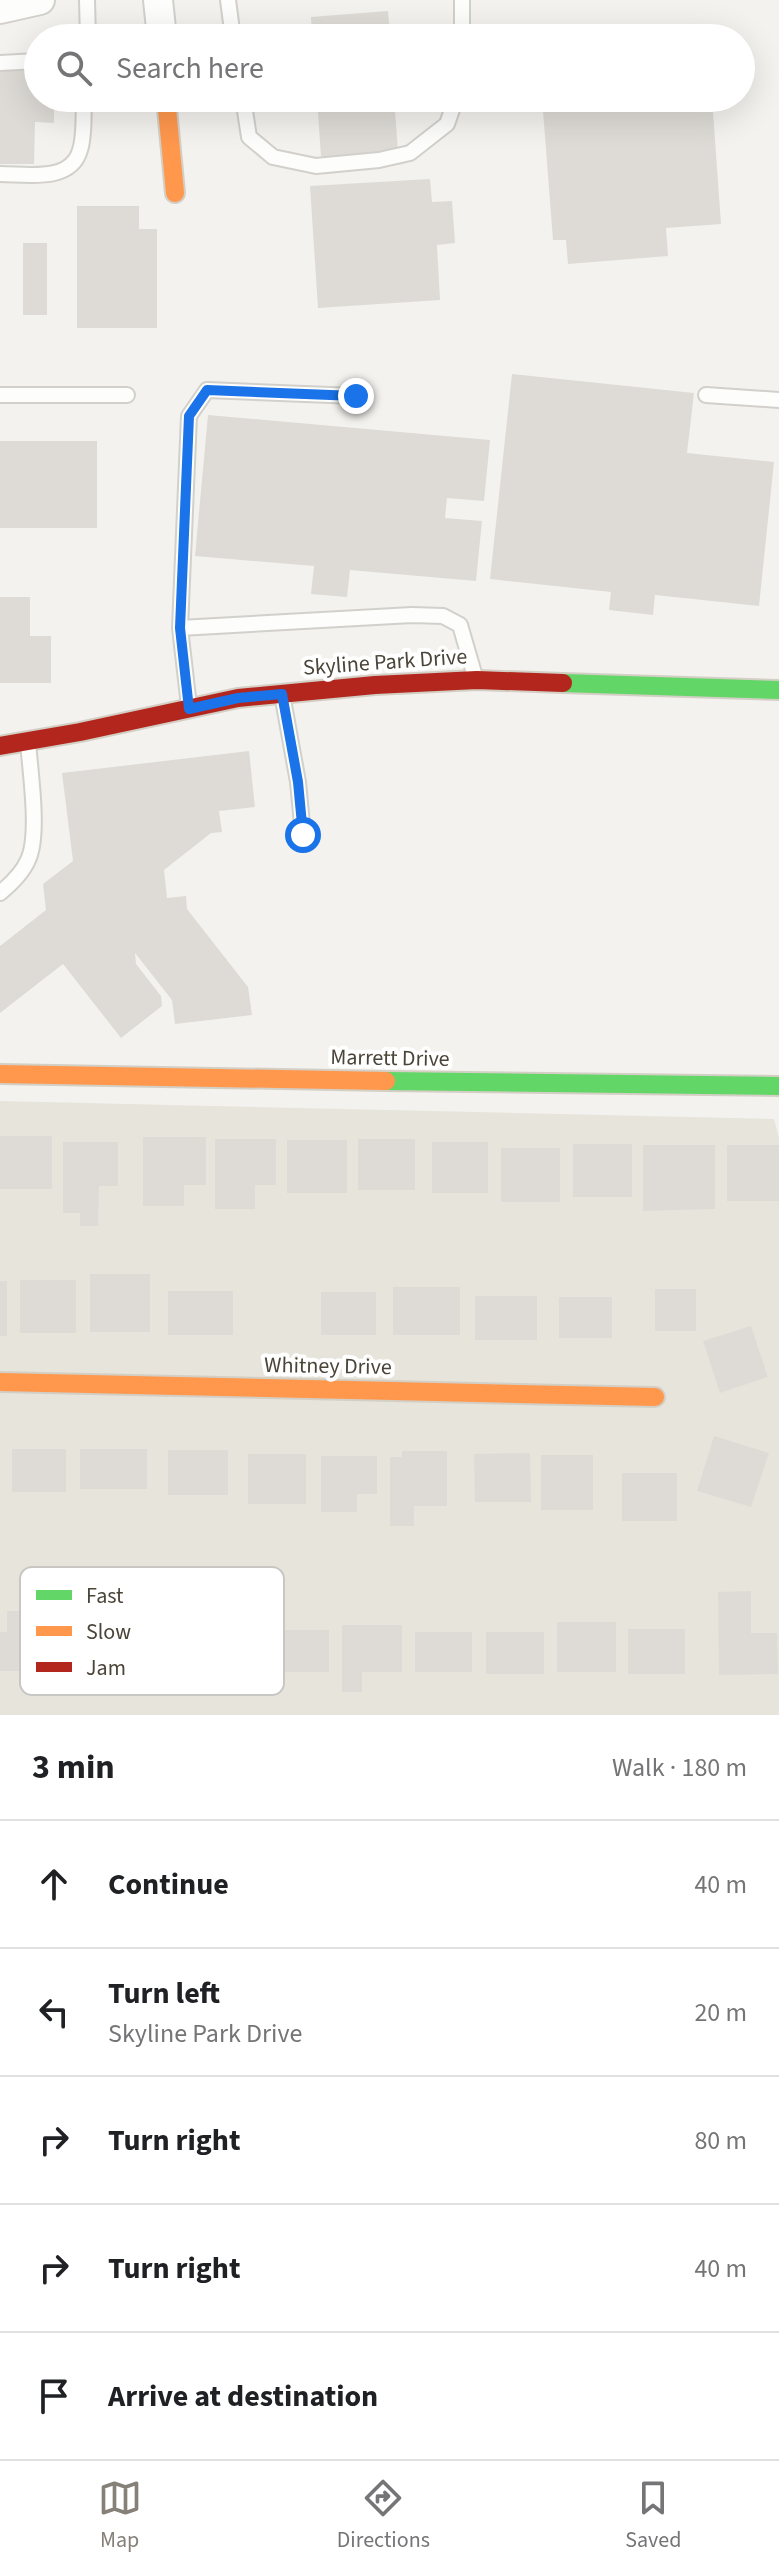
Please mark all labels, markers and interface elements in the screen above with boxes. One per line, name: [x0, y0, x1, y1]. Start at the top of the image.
search box: [24, 24, 755, 112]
icon: search: [52, 46, 96, 90]
text: Search here: [116, 47, 264, 90]
route end: [338, 378, 374, 414]
street label: Skyline Park Drive: [302, 640, 468, 684]
route start: [285, 817, 321, 853]
street label: Marrett Drive: [330, 1041, 450, 1075]
street label: Whitney Drive: [264, 1349, 392, 1383]
legend: [20, 1567, 284, 1695]
text: Fast: [86, 1580, 124, 1612]
text: Slow: [86, 1616, 131, 1648]
text: Jam: [86, 1652, 126, 1684]
text: 3 min: [32, 1743, 115, 1792]
text: Walk · 180 m: [612, 1749, 747, 1786]
icon: ahead: [32, 1862, 76, 1906]
text: Continue: [108, 1863, 229, 1906]
text: 40 m: [694, 1866, 747, 1903]
text: Turn left: [108, 1972, 220, 2015]
icon: left: [32, 1990, 76, 2034]
text: 20 m: [694, 1994, 747, 2031]
text: Skyline Park Drive: [108, 2015, 302, 2052]
icon: right: [32, 2118, 76, 2162]
text: Turn right: [108, 2119, 240, 2162]
text: 80 m: [694, 2122, 747, 2159]
icon: right: [32, 2246, 76, 2290]
text: Turn right: [108, 2247, 240, 2290]
text: 40 m: [694, 2250, 747, 2287]
icon: arrive: [32, 2374, 76, 2418]
text: Arrive at destination: [108, 2375, 378, 2418]
tab: Map: [98, 2476, 142, 2556]
tab: Directions: [337, 2476, 430, 2556]
tab: Saved: [625, 2476, 681, 2556]

